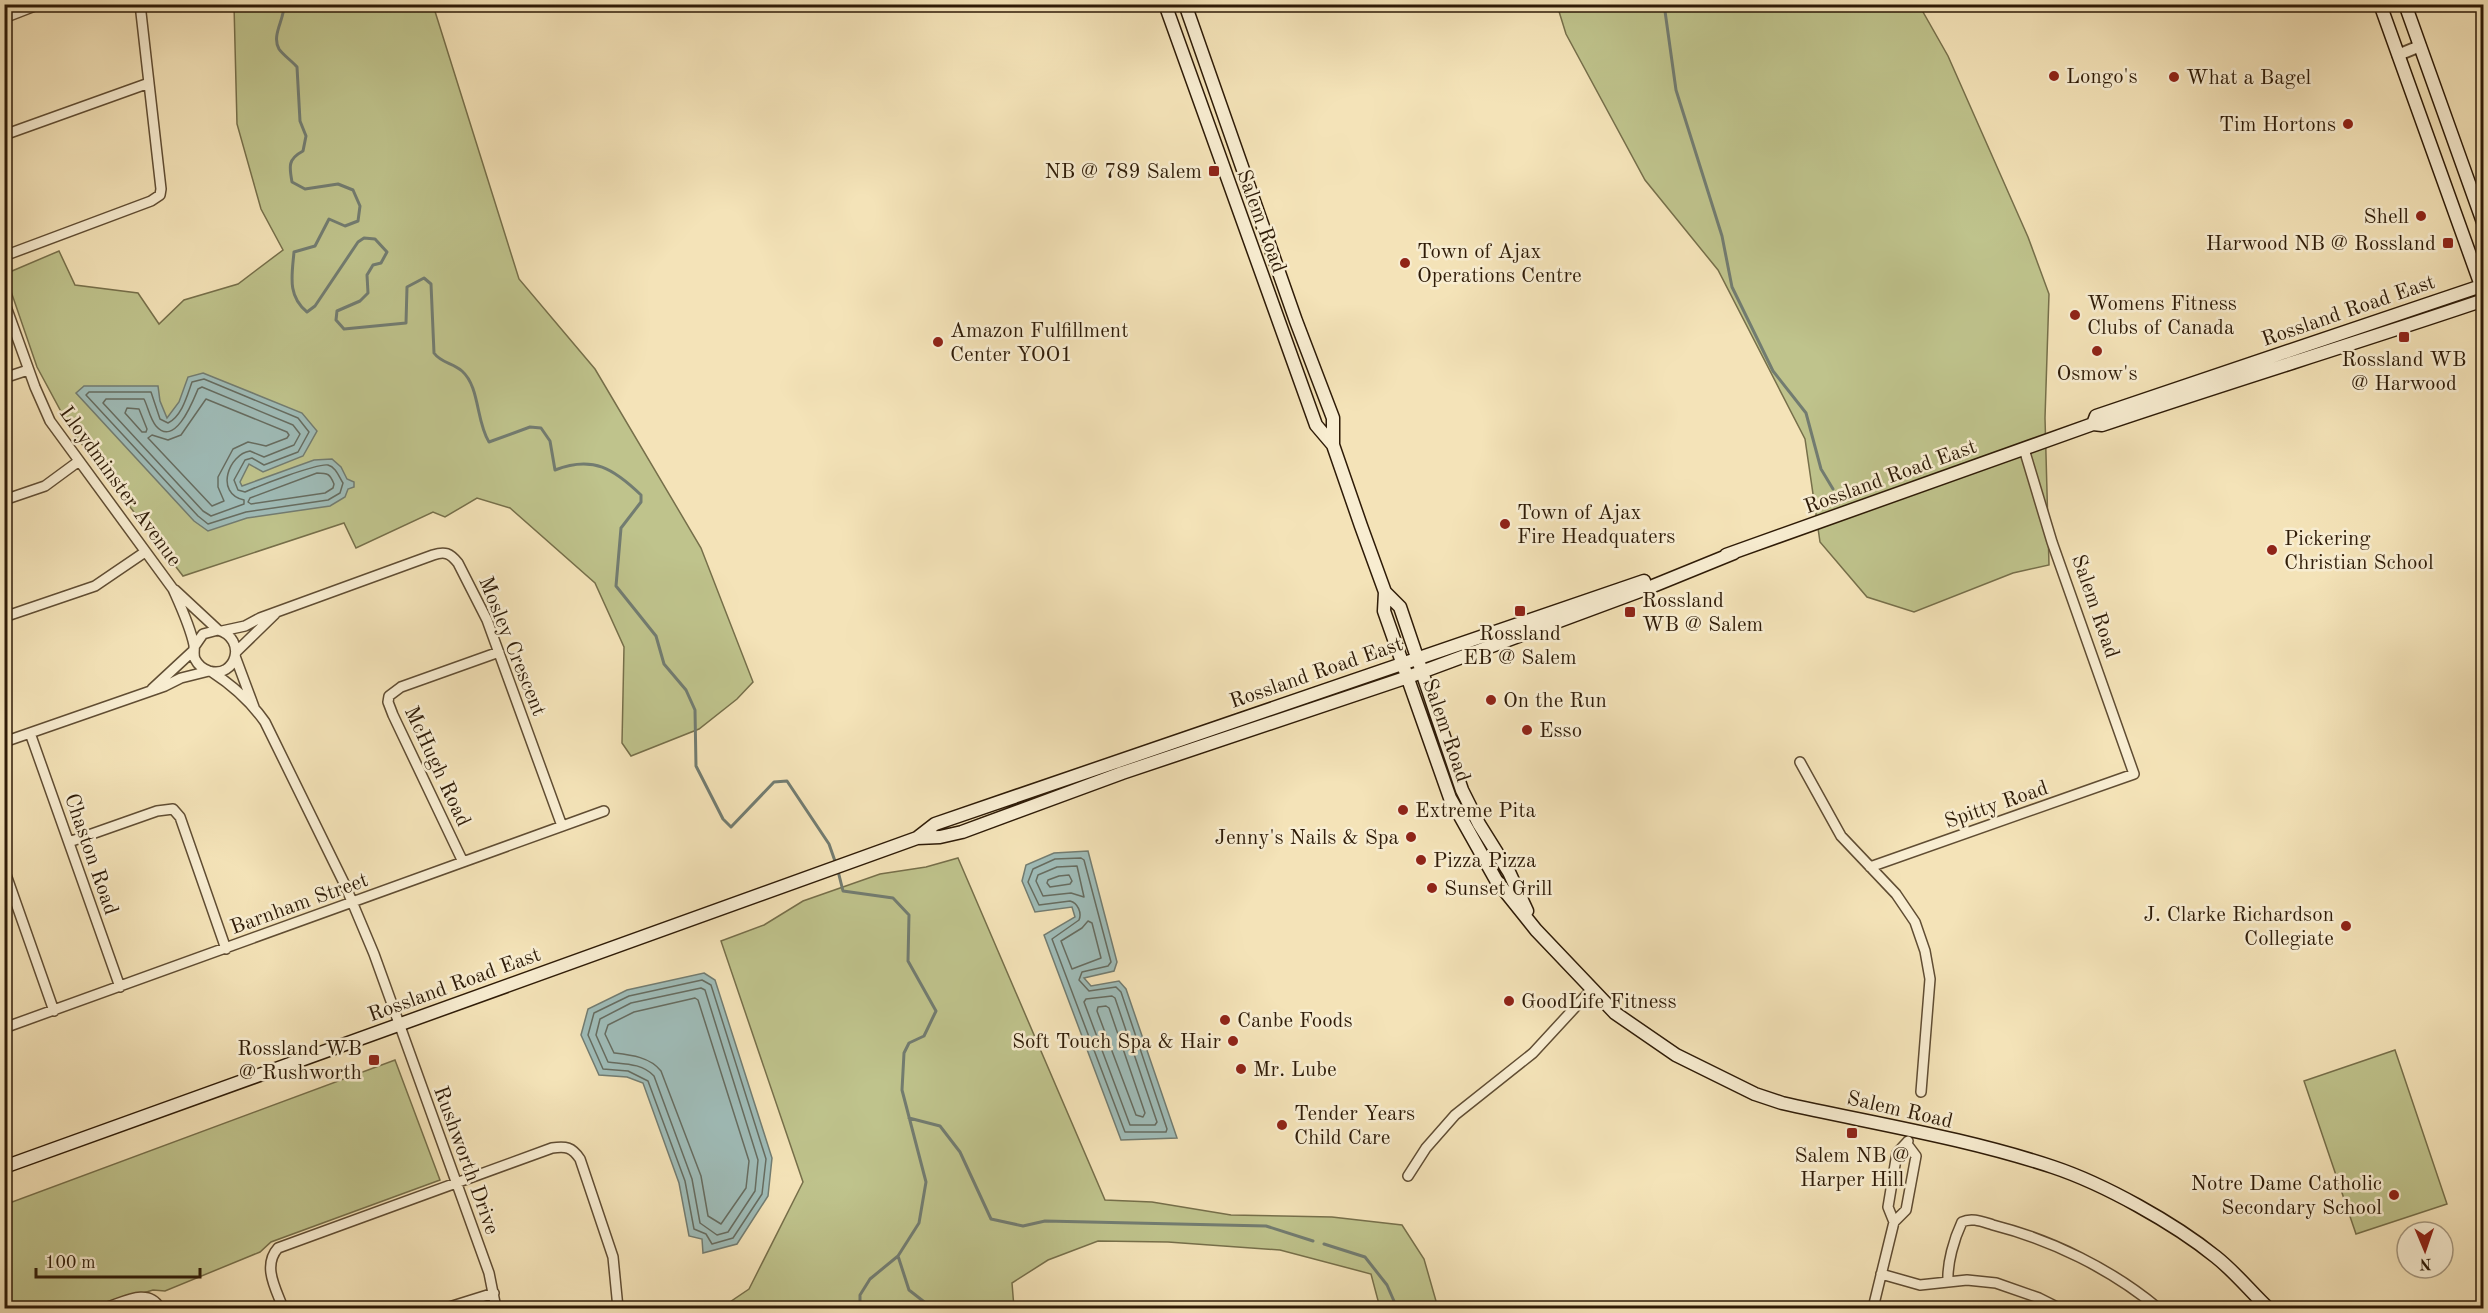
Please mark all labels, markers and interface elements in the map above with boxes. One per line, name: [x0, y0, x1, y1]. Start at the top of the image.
place label: Longo's: [2066, 67, 2138, 88]
place label: What a Bagel: [2186, 68, 2312, 89]
marker: Longo's: [2047, 69, 2061, 83]
marker: What a Bagel: [2167, 70, 2181, 84]
place label: Tim Hortons: [2219, 115, 2336, 136]
marker: Tim Hortons: [2341, 117, 2355, 131]
place label: NB @ 789 Salem: [1045, 162, 1202, 183]
marker: NB @ 789 Salem: [1207, 164, 1221, 178]
street label: Salem Road: [1232, 167, 1289, 276]
place label: Shell: [2364, 207, 2409, 228]
marker: Shell: [2414, 209, 2428, 223]
place label: Harwood NB @ Rossland: [2206, 234, 2436, 255]
marker: Harwood NB @ Rossland: [2441, 236, 2455, 250]
place label: Town of Ajax Operations Centre: [1417, 242, 1582, 287]
marker: Town of Ajax Operations Centre: [1398, 256, 1412, 270]
street label: Rossland Road East: [2259, 272, 2438, 351]
place label: Womens Fitness Clubs of Canada: [2087, 294, 2237, 339]
marker: Womens Fitness Clubs of Canada: [2068, 308, 2082, 322]
place label: Amazon Fulfillment Center YOO1: [950, 321, 1129, 366]
marker: Rossland WB @ Harwood: [2397, 330, 2411, 344]
marker: Amazon Fulfillment Center YOO1: [931, 335, 945, 349]
marker: Osmow's: [2090, 344, 2104, 358]
place label: Rossland WB @ Harwood: [2342, 350, 2466, 395]
place label: Osmow's: [2056, 364, 2138, 385]
street label: Lloydminster Avenue: [55, 403, 185, 571]
street label: Rossland Road East: [1801, 436, 1980, 518]
place label: Town of Ajax Fire Headquaters: [1517, 503, 1675, 548]
marker: Town of Ajax Fire Headquaters: [1498, 517, 1512, 531]
place label: Pickering Christian School: [2284, 529, 2434, 574]
marker: Pickering Christian School: [2265, 543, 2279, 557]
street label: Salem Road: [2067, 552, 2122, 661]
street label: Mosley Crescent: [474, 574, 549, 719]
place label: Rossland WB @ Salem: [1642, 591, 1763, 636]
marker: Rossland EB @ Salem: [1513, 604, 1527, 618]
marker: Rossland WB @ Salem: [1623, 605, 1637, 619]
place label: Rossland EB @ Salem: [1463, 624, 1577, 669]
street label: Rossland Road East: [1227, 634, 1406, 713]
street label: Salem Road: [1418, 676, 1473, 785]
place label: On the Run: [1503, 691, 1607, 712]
marker: On the Run: [1484, 693, 1498, 707]
street label: McHugh Road: [400, 703, 474, 830]
place label: Esso: [1539, 721, 1582, 742]
marker: Esso: [1520, 723, 1534, 737]
street label: Spitty Road: [1942, 778, 2051, 833]
street label: Chaston Road: [60, 791, 121, 918]
place label: Extreme Pita: [1415, 801, 1536, 822]
marker: Extreme Pita: [1396, 803, 1410, 817]
place label: Jenny's Nails & Spa: [1215, 828, 1399, 849]
marker: Jenny's Nails & Spa: [1404, 830, 1418, 844]
place label: Pizza Pizza: [1433, 851, 1537, 872]
marker: Pizza Pizza: [1414, 853, 1428, 867]
street label: Barnham Street: [228, 870, 371, 939]
place label: Sunset Grill: [1444, 879, 1553, 900]
marker: Sunset Grill: [1425, 881, 1439, 895]
place label: J. Clarke Richardson Collegiate: [2144, 905, 2334, 950]
marker: J. Clarke Richardson Collegiate: [2339, 919, 2353, 933]
street label: Rossland Road East: [365, 944, 544, 1026]
place label: GoodLife Fitness: [1521, 992, 1677, 1013]
marker: GoodLife Fitness: [1502, 994, 1516, 1008]
place label: Canbe Foods: [1237, 1011, 1353, 1032]
marker: Canbe Foods: [1218, 1013, 1232, 1027]
place label: Soft Touch Spa & Hair: [1012, 1032, 1221, 1053]
marker: Soft Touch Spa & Hair: [1226, 1034, 1240, 1048]
place label: Rossland WB @ Rushworth: [237, 1039, 362, 1084]
marker: Rossland WB @ Rushworth: [367, 1053, 381, 1067]
place label: Mr. Lube: [1253, 1060, 1337, 1081]
marker: Mr. Lube: [1234, 1062, 1248, 1076]
street label: Rushworth Drive: [429, 1084, 502, 1237]
street label: Salem Road: [1845, 1088, 1955, 1133]
place label: Tender Years Child Care: [1294, 1104, 1415, 1149]
marker: Tender Years Child Care: [1275, 1118, 1289, 1132]
marker: Salem NB @ Harper Hill: [1845, 1126, 1859, 1140]
place label: Salem NB @ Harper Hill: [1794, 1146, 1910, 1191]
place label: Notre Dame Catholic Secondary School: [2191, 1174, 2382, 1219]
marker: Notre Dame Catholic Secondary School: [2387, 1188, 2401, 1202]
north arrow: [2395, 1220, 2455, 1280]
scale bar: [36, 1241, 200, 1279]
text: 100 m: [45, 1254, 96, 1272]
text: N: [2418, 1255, 2432, 1271]

